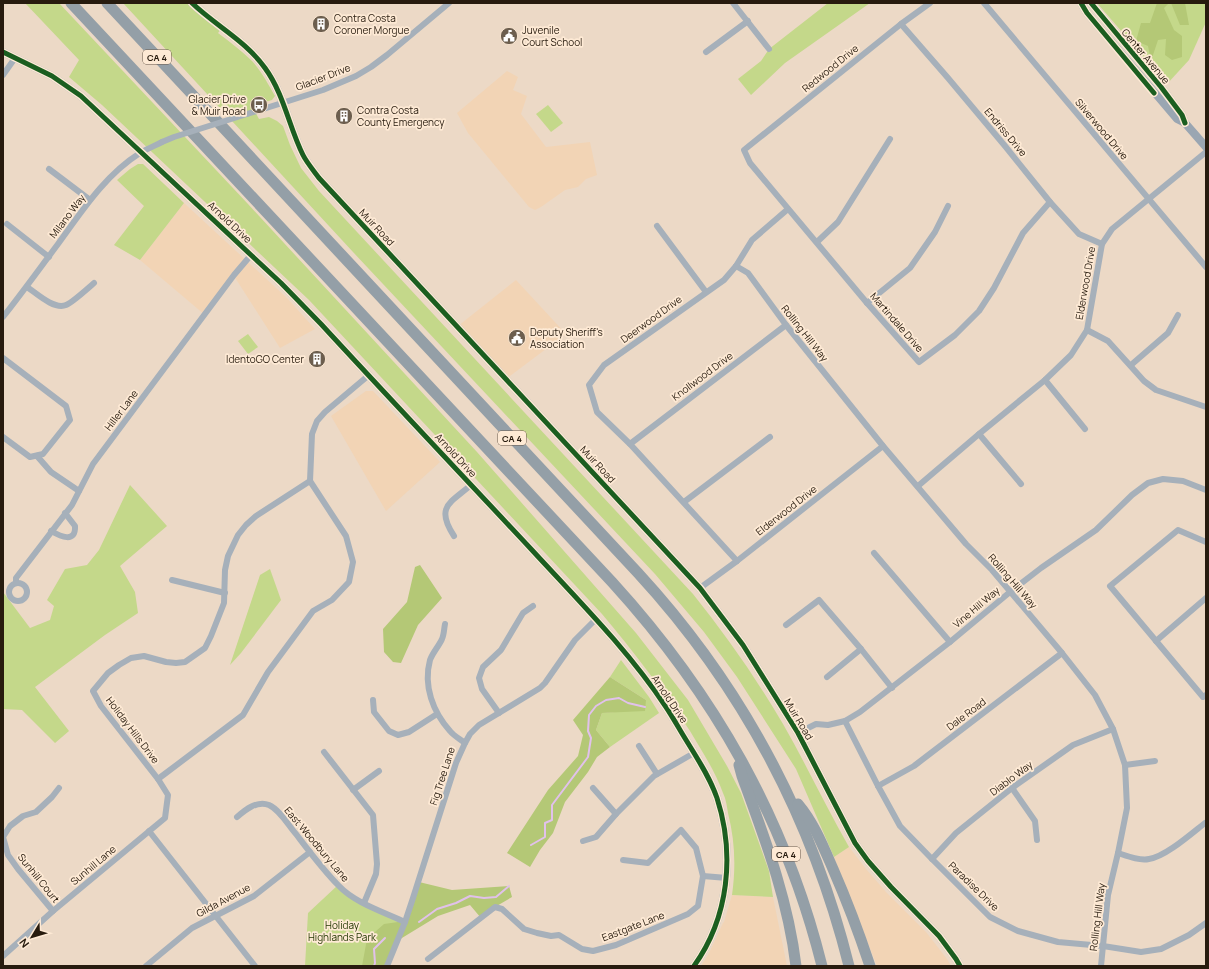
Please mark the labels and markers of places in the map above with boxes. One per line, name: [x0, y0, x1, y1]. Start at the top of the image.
place label: Contra Costa Coroner Morgue: [334, 11, 409, 37]
building icon: Contra Costa Coroner Morgue: [311, 14, 331, 34]
place label: Juvenile Court School: [522, 23, 582, 49]
public building icon: Juvenile Court School: [499, 26, 519, 46]
place label: Glacier Drive & Muir Road: [189, 92, 246, 118]
bus stop icon: Glacier Drive & Muir Road: [249, 95, 269, 115]
place label: Contra Costa County Emergency: [357, 103, 445, 129]
building icon: Contra Costa County Emergency: [334, 106, 354, 126]
place label: Deputy Sheriff's Association: [530, 325, 603, 351]
public building icon: Deputy Sheriff's Association: [507, 328, 527, 348]
building icon: IdentoGO Center: [307, 349, 327, 369]
place label: IdentoGO Center: [226, 352, 304, 366]

